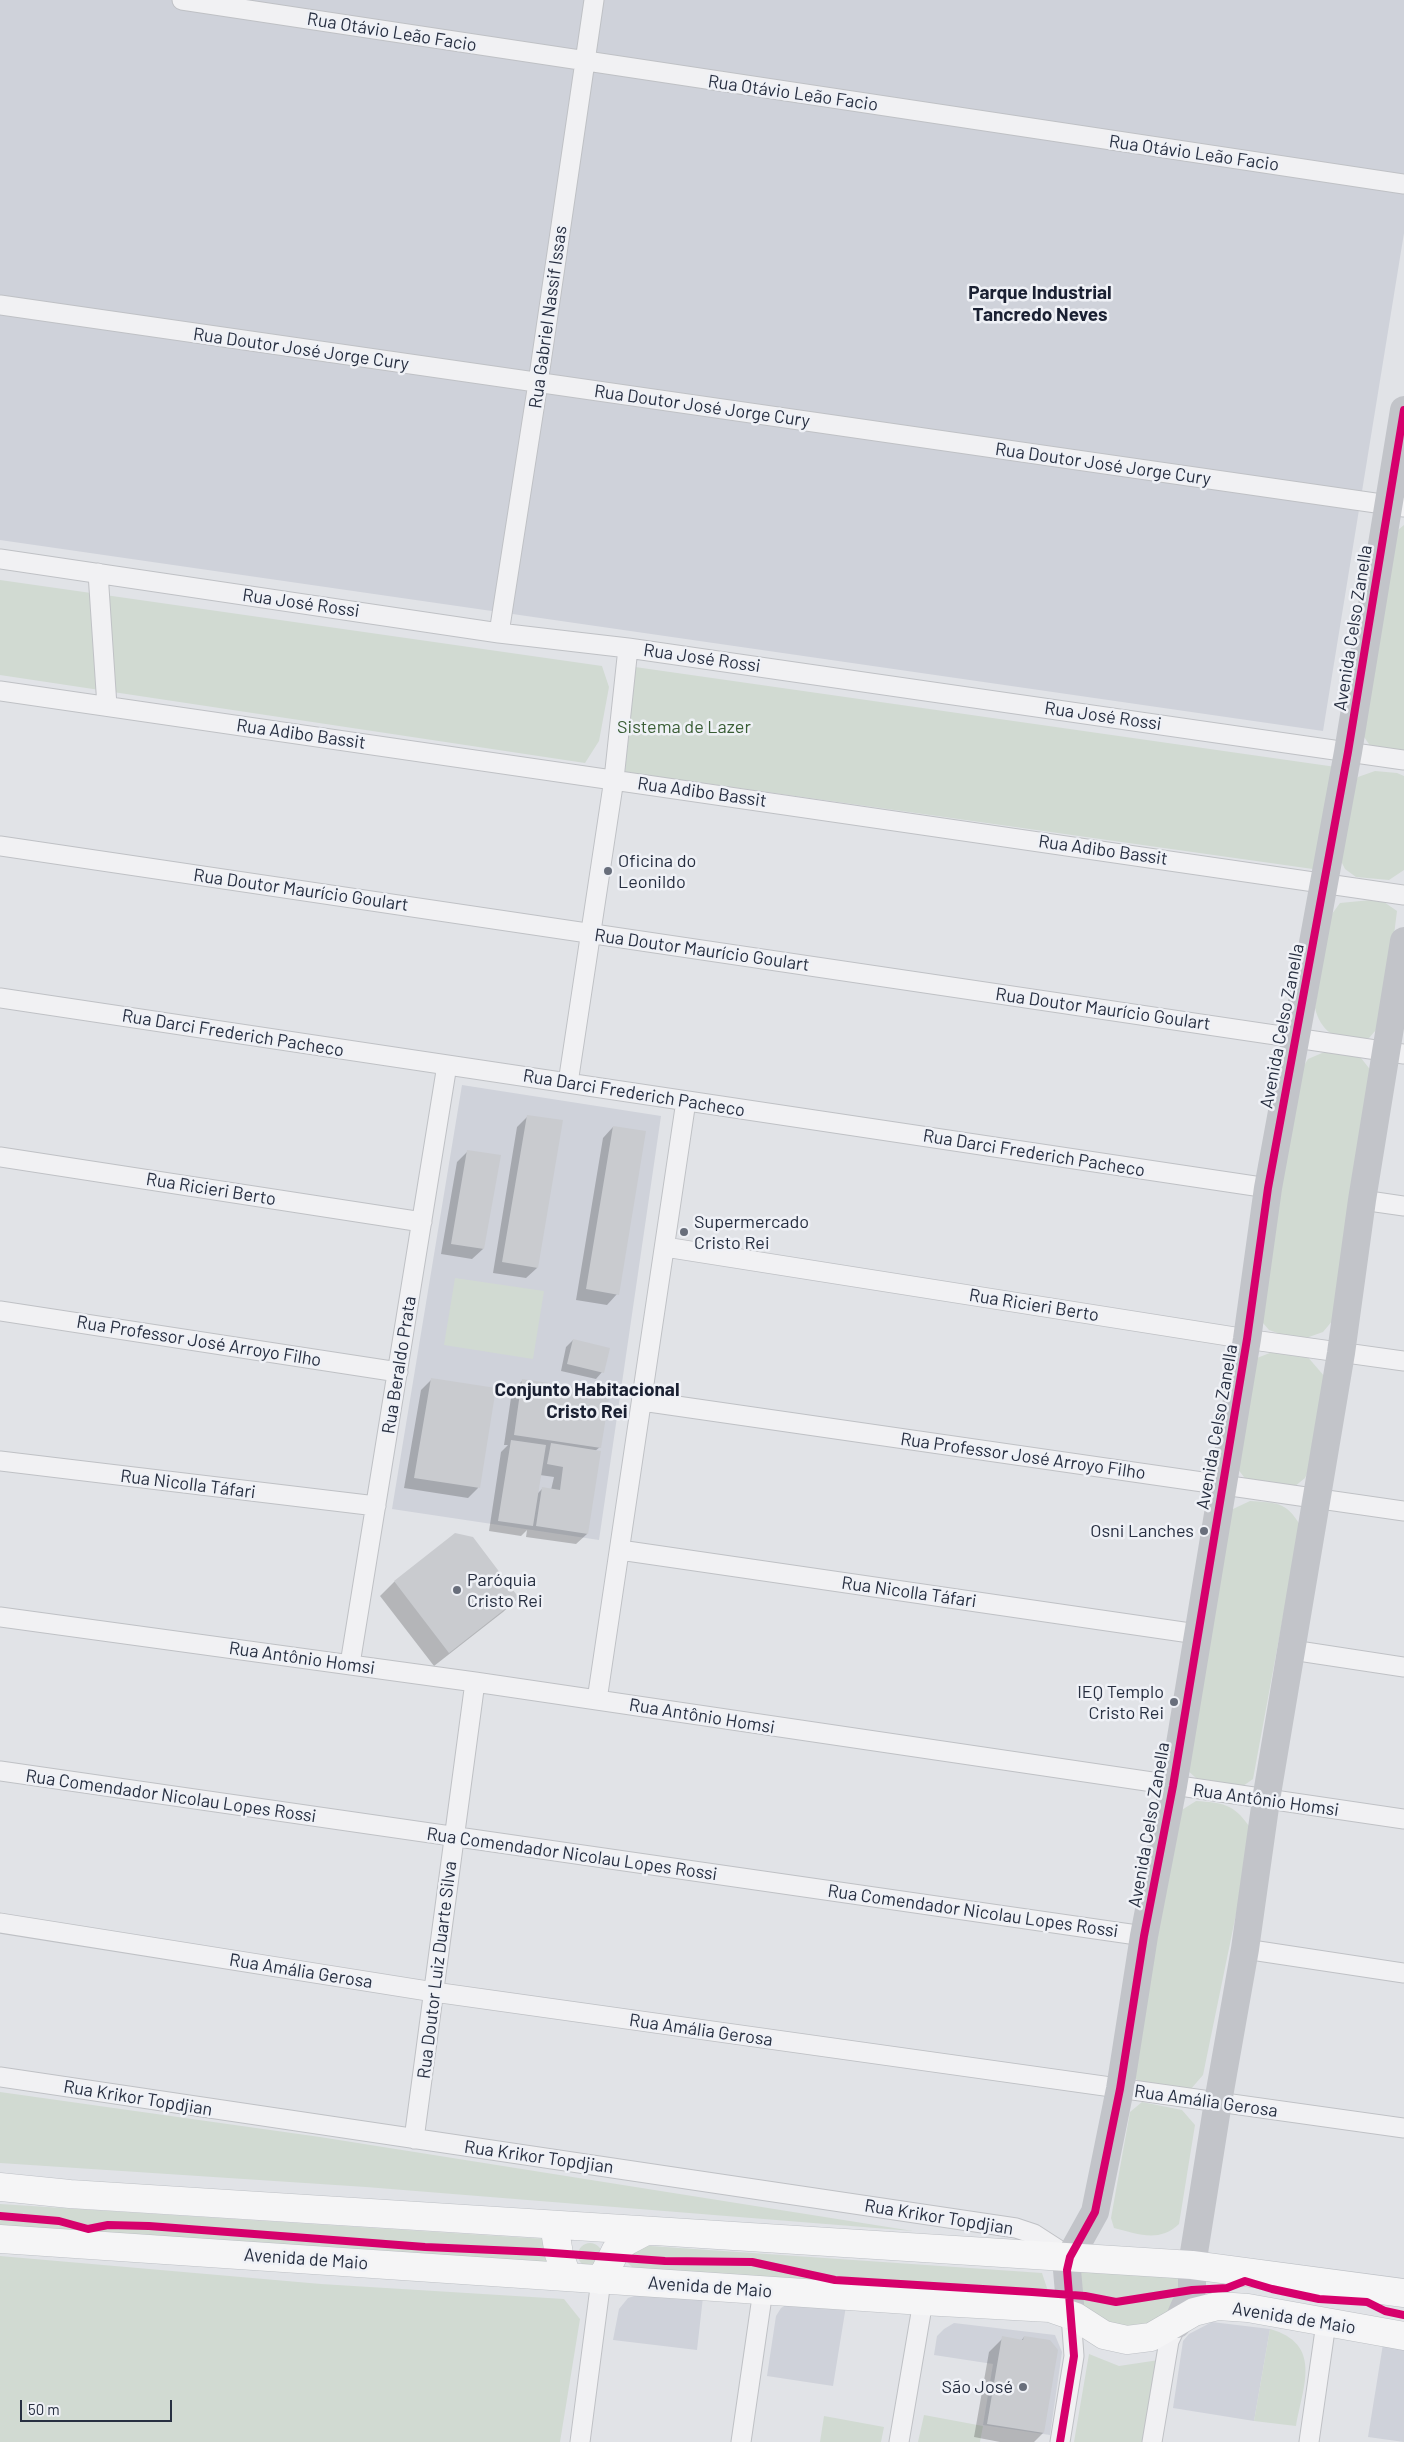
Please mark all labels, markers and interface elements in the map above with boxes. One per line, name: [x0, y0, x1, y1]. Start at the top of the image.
street label: Rua Otávio Leão Facio: [306, 8, 478, 56]
street label: Rua Otávio Leão Facio: [707, 70, 879, 116]
street label: Rua Otávio Leão Facio: [1108, 130, 1280, 176]
street label: Rua Gabriel Nassif Issas: [524, 224, 572, 410]
district label: Parque Industrial Tancredo Neves: [968, 282, 1112, 326]
street label: Rua Doutor José Jorge Cury: [192, 323, 410, 375]
street label: Rua Doutor José Jorge Cury: [593, 380, 811, 432]
street label: Rua Doutor José Jorge Cury: [994, 438, 1212, 490]
street label: Avenida Celso Zanella: [1329, 544, 1377, 712]
street label: Rua José Rossi: [241, 584, 361, 622]
street label: Rua José Rossi: [642, 639, 762, 677]
street label: Rua José Rossi: [1043, 697, 1163, 735]
street label: Rua Adibo Bassit: [235, 714, 367, 754]
park label: Sistema de Lazer: [617, 716, 751, 738]
street label: Rua Adibo Bassit: [636, 772, 768, 812]
street label: Rua Adibo Bassit: [1037, 830, 1169, 870]
place label: Oficina do Leonildo: [618, 850, 696, 892]
street label: Rua Doutor Maurício Goulart: [192, 864, 410, 916]
marker: Oficina do Leonildo: [602, 865, 614, 877]
street label: Rua Doutor Maurício Goulart: [593, 924, 811, 976]
street label: Avenida Celso Zanella: [1255, 942, 1309, 1110]
street label: Rua Doutor Maurício Goulart: [994, 983, 1212, 1035]
street label: Rua Darci Frederich Pacheco: [120, 1005, 346, 1061]
street label: Rua Darci Frederich Pacheco: [521, 1065, 747, 1121]
street label: Rua Darci Frederich Pacheco: [921, 1125, 1147, 1181]
street label: Rua Ricieri Berto: [145, 1168, 277, 1210]
place label: Supermercado Cristo Rei: [694, 1211, 809, 1254]
marker: Supermercado Cristo Rei: [678, 1226, 690, 1238]
street label: Rua Ricieri Berto: [968, 1284, 1100, 1326]
street label: Rua Beraldo Prata: [377, 1294, 421, 1436]
street label: Rua Professor José Arroyo Filho: [75, 1311, 323, 1371]
street label: Avenida Celso Zanella: [1192, 1343, 1242, 1511]
district label: Conjunto Habitacional Cristo Rei: [494, 1379, 680, 1423]
street label: Rua Professor José Arroyo Filho: [899, 1428, 1147, 1484]
street label: Rua Nicolla Táfari: [119, 1465, 257, 1503]
place label: Osni Lanches: [1090, 1520, 1194, 1542]
marker: Osni Lanches: [1198, 1525, 1210, 1537]
place label: Paróquia Cristo Rei: [467, 1569, 543, 1612]
street label: Rua Nicolla Táfari: [840, 1572, 978, 1612]
marker: Paróquia Cristo Rei: [451, 1584, 463, 1596]
street label: Rua Antônio Homsi: [227, 1637, 377, 1679]
place label: IEQ Templo Cristo Rei: [1077, 1681, 1164, 1724]
street label: Rua Antônio Homsi: [627, 1694, 777, 1738]
marker: IEQ Templo Cristo Rei: [1168, 1696, 1180, 1708]
street label: Avenida Celso Zanella: [1124, 1741, 1174, 1909]
street label: Rua Comendador Nicolau Lopes Rossi: [24, 1765, 318, 1827]
street label: Rua Antônio Homsi: [1191, 1779, 1341, 1821]
street label: Rua Comendador Nicolau Lopes Rossi: [425, 1823, 719, 1885]
street label: Rua Doutor Luiz Duarte Silva: [413, 1860, 461, 2080]
street label: Rua Comendador Nicolau Lopes Rossi: [826, 1880, 1120, 1942]
street label: Rua Amália Gerosa: [228, 1949, 374, 1993]
street label: Rua Amália Gerosa: [628, 2009, 774, 2051]
street label: Rua Krikor Topdjian: [62, 2076, 214, 2120]
street label: Rua Amália Gerosa: [1133, 2080, 1279, 2122]
street label: Rua Krikor Topdjian: [463, 2136, 615, 2178]
street label: Rua Krikor Topdjian: [863, 2195, 1015, 2239]
street label: Avenida de Maio: [243, 2244, 369, 2274]
street label: Avenida de Maio: [647, 2272, 773, 2302]
street label: Avenida de Maio: [1231, 2298, 1357, 2338]
place label: São José: [942, 2376, 1013, 2398]
marker: São José: [1017, 2381, 1029, 2393]
scale bar: [22, 2390, 175, 2422]
text: 50 m: [28, 2400, 60, 2418]

